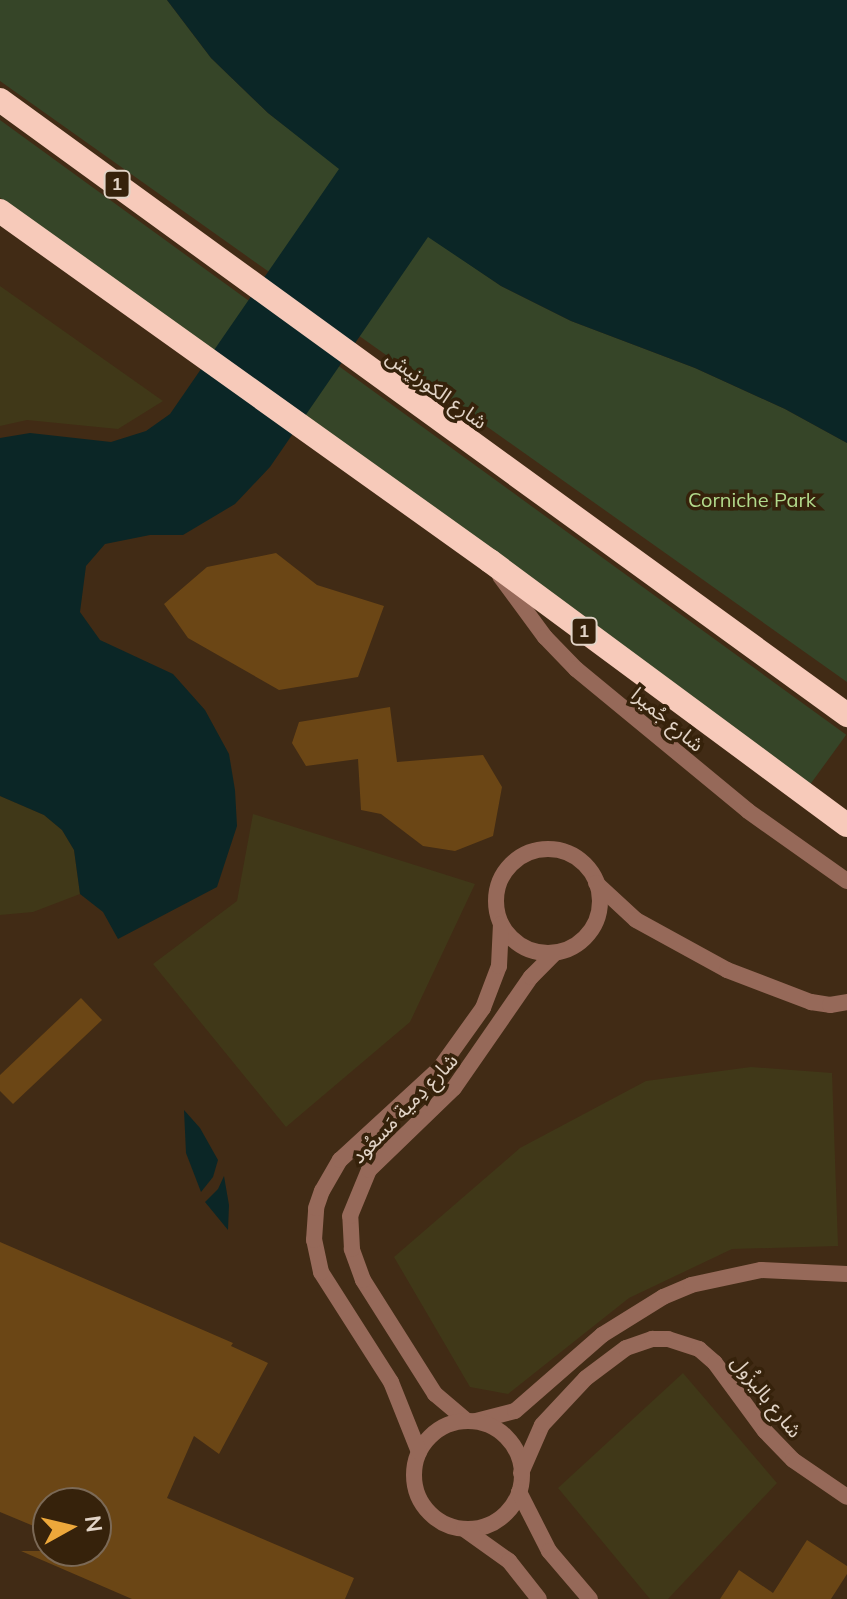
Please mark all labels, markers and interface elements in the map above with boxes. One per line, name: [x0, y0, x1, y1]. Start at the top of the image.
road number: 1: [103, 170, 131, 198]
street label: شارع الكورنيش: [382, 344, 492, 434]
park label: Corniche Park: [688, 487, 816, 511]
road number: 1: [570, 617, 598, 645]
street label: شارع جُميرا: [627, 682, 709, 756]
street label: شارع دِمية مَسعُود: [346, 1048, 462, 1168]
street label: شارع باليزُول: [727, 1350, 807, 1442]
north arrow: [32, 1487, 112, 1567]
text: N: [79, 1514, 109, 1534]

